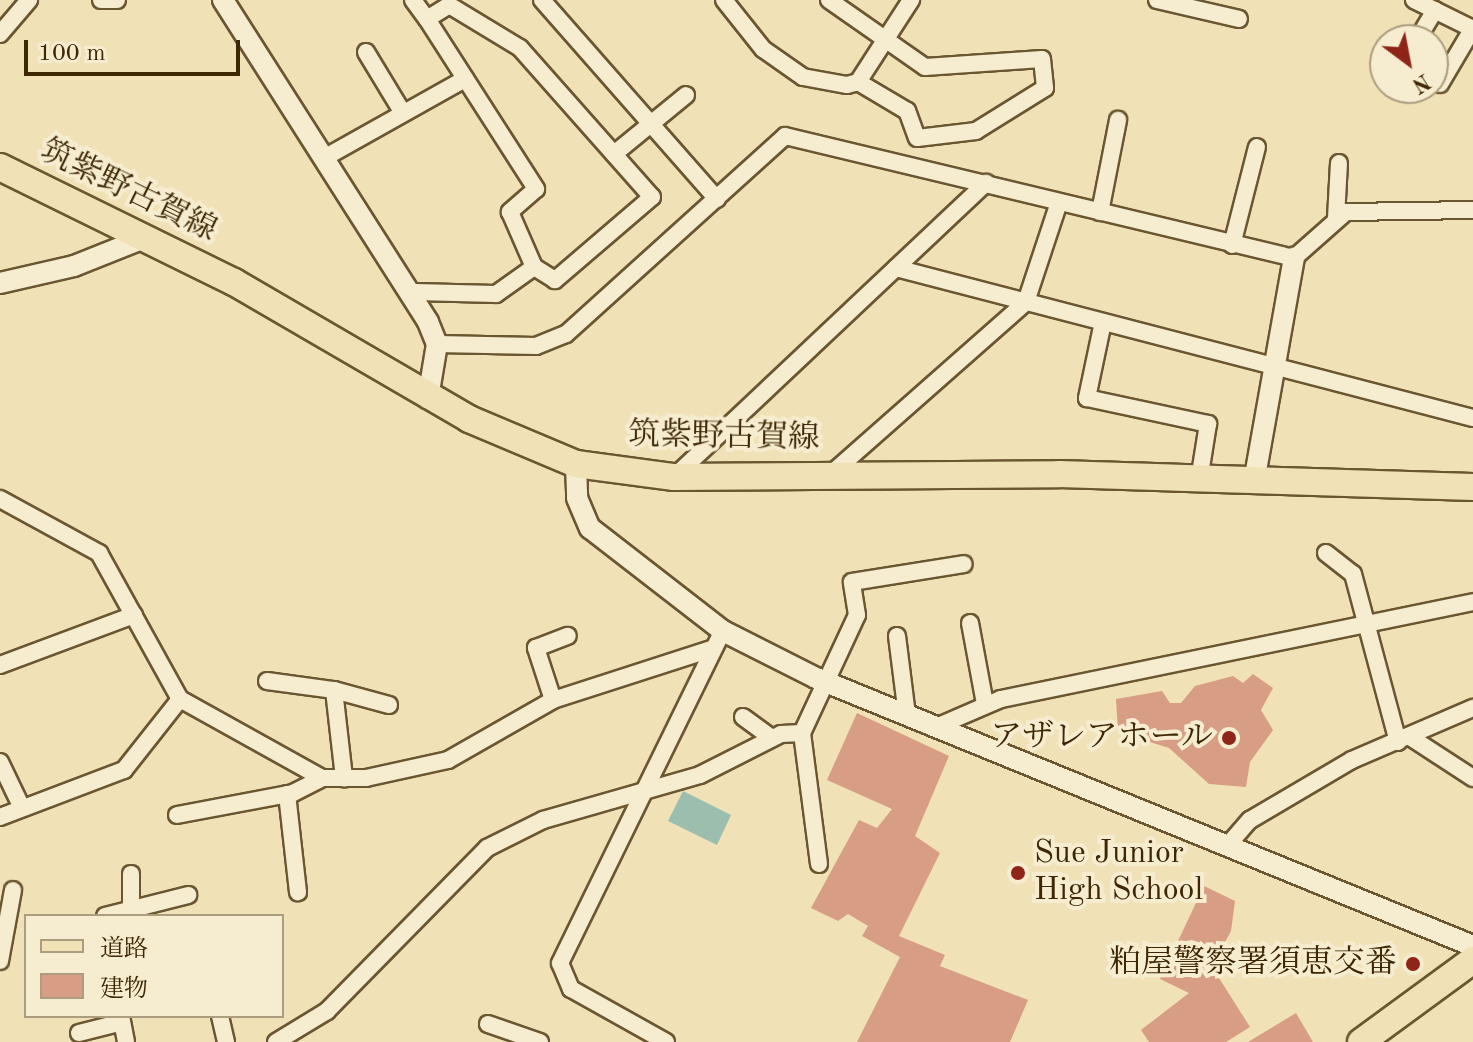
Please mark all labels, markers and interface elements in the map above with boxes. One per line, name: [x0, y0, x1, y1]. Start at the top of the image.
scale bar: [28, 24, 244, 74]
north arrow: [1369, 24, 1449, 104]
text: 100 m: [38, 42, 106, 66]
text: N: [1408, 69, 1434, 96]
street label: 筑紫野古賀線: [33, 133, 223, 251]
street label: 筑紫野古賀線: [628, 417, 820, 459]
place label: アザレアホール: [989, 719, 1213, 757]
marker: アザレアホール: [1220, 729, 1238, 747]
place label: Sue Junior High School: [1034, 836, 1203, 911]
marker: Sue Junior High School: [1009, 864, 1027, 882]
legend: [24, 914, 284, 1018]
text: 道路: [100, 938, 148, 962]
place label: 粕屋警察署須恵交番: [1109, 945, 1397, 983]
marker: 粕屋警察署須恵交番: [1404, 955, 1422, 973]
text: 建物: [100, 978, 148, 1002]

